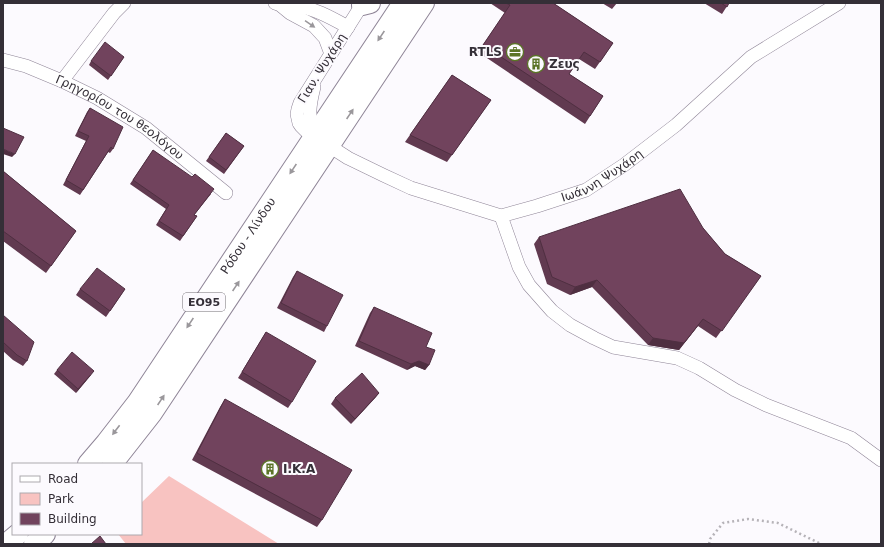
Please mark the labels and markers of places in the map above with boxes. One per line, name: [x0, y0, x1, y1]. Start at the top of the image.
office icon: RTLS: [505, 42, 525, 62]
place label: RTLS: [469, 45, 502, 59]
building icon: Ζευς: [526, 54, 546, 74]
place label: Ζευς: [549, 57, 580, 71]
building icon: Ι.Κ.Α: [260, 459, 280, 479]
place label: Ι.Κ.Α: [283, 462, 316, 476]

